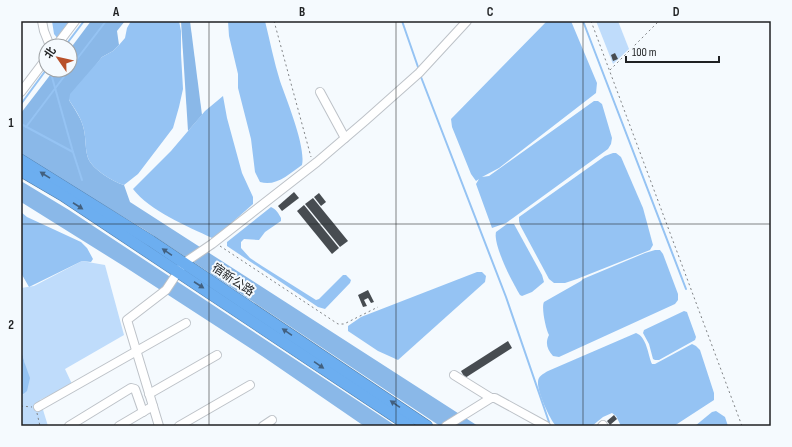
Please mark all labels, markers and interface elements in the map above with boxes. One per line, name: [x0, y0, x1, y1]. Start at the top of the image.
text: A: [112, 4, 120, 20]
text: B: [299, 4, 305, 20]
text: C: [487, 4, 494, 20]
text: D: [673, 4, 680, 20]
north arrow: [38, 38, 78, 78]
scale bar: [626, 38, 719, 64]
text: 北: [42, 44, 59, 61]
text: 100 m: [632, 45, 657, 60]
text: 1: [8, 115, 14, 131]
one-way arrow: [40, 171, 50, 179]
one-way arrow: [73, 202, 83, 210]
one-way arrow: [161, 248, 173, 255]
street label: 宿新公路: [209, 260, 257, 300]
one-way arrow: [193, 281, 204, 289]
text: 2: [8, 317, 14, 333]
one-way arrow: [282, 328, 292, 336]
one-way arrow: [313, 361, 324, 369]
one-way arrow: [390, 400, 400, 408]

